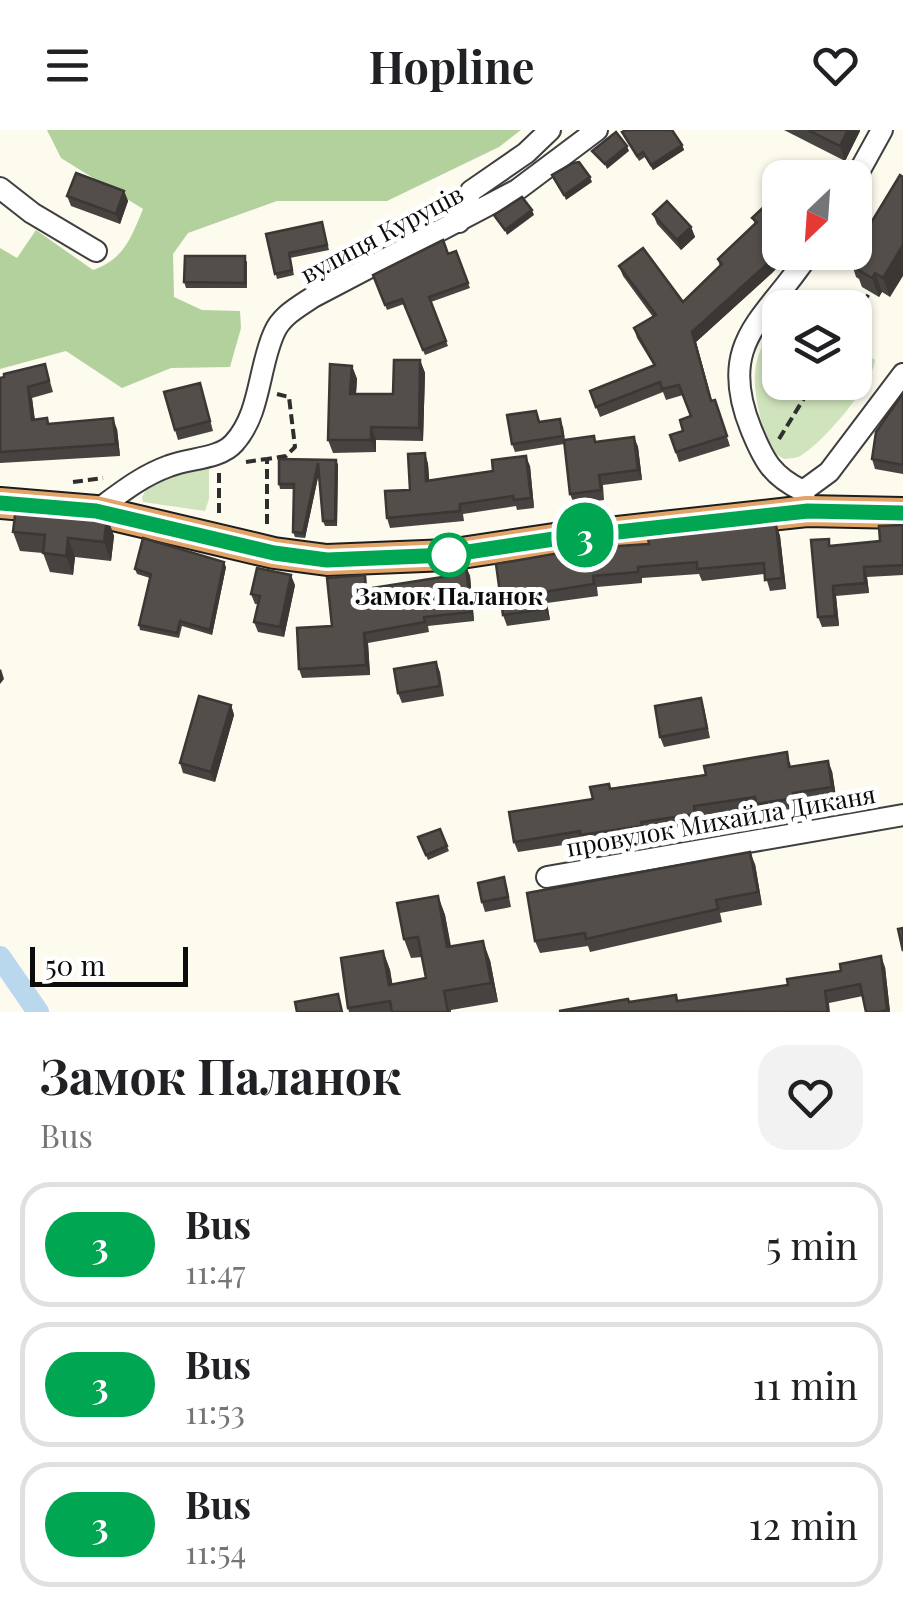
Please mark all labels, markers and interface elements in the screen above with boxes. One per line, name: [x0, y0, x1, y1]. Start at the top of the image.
text: Hopline: [368, 35, 535, 95]
icon: menu: [40, 38, 95, 93]
icon: heart: [808, 38, 863, 93]
north arrow: [762, 160, 872, 270]
map controls: [762, 160, 872, 400]
street label: вулиця Куруців: [294, 176, 468, 289]
button: layers: [762, 290, 872, 400]
line badge: 3: [552, 502, 618, 568]
text: 3: [576, 512, 594, 559]
marker: Замок Паланок: [428, 534, 470, 576]
place label: Замок Паланок: [355, 578, 544, 611]
street label: провулок Михайла Диканя: [564, 776, 878, 863]
scale bar: [30, 942, 188, 986]
text: 50 m: [45, 946, 105, 983]
text: Замок Паланок: [40, 1043, 401, 1107]
button: heart: [758, 1045, 863, 1150]
text: Bus: [40, 1113, 93, 1156]
text: Bus: [185, 1198, 251, 1249]
text: 5 min: [766, 1219, 858, 1270]
text: 3: [91, 1221, 109, 1268]
text: 11:47: [185, 1249, 246, 1292]
text: Bus: [185, 1338, 251, 1389]
text: 11 min: [753, 1359, 858, 1410]
text: 3: [91, 1361, 109, 1408]
text: 11:53: [185, 1389, 245, 1432]
text: Bus: [185, 1478, 251, 1529]
text: 12 min: [749, 1499, 858, 1550]
text: 3: [91, 1501, 109, 1548]
text: 11:54: [185, 1529, 246, 1572]

